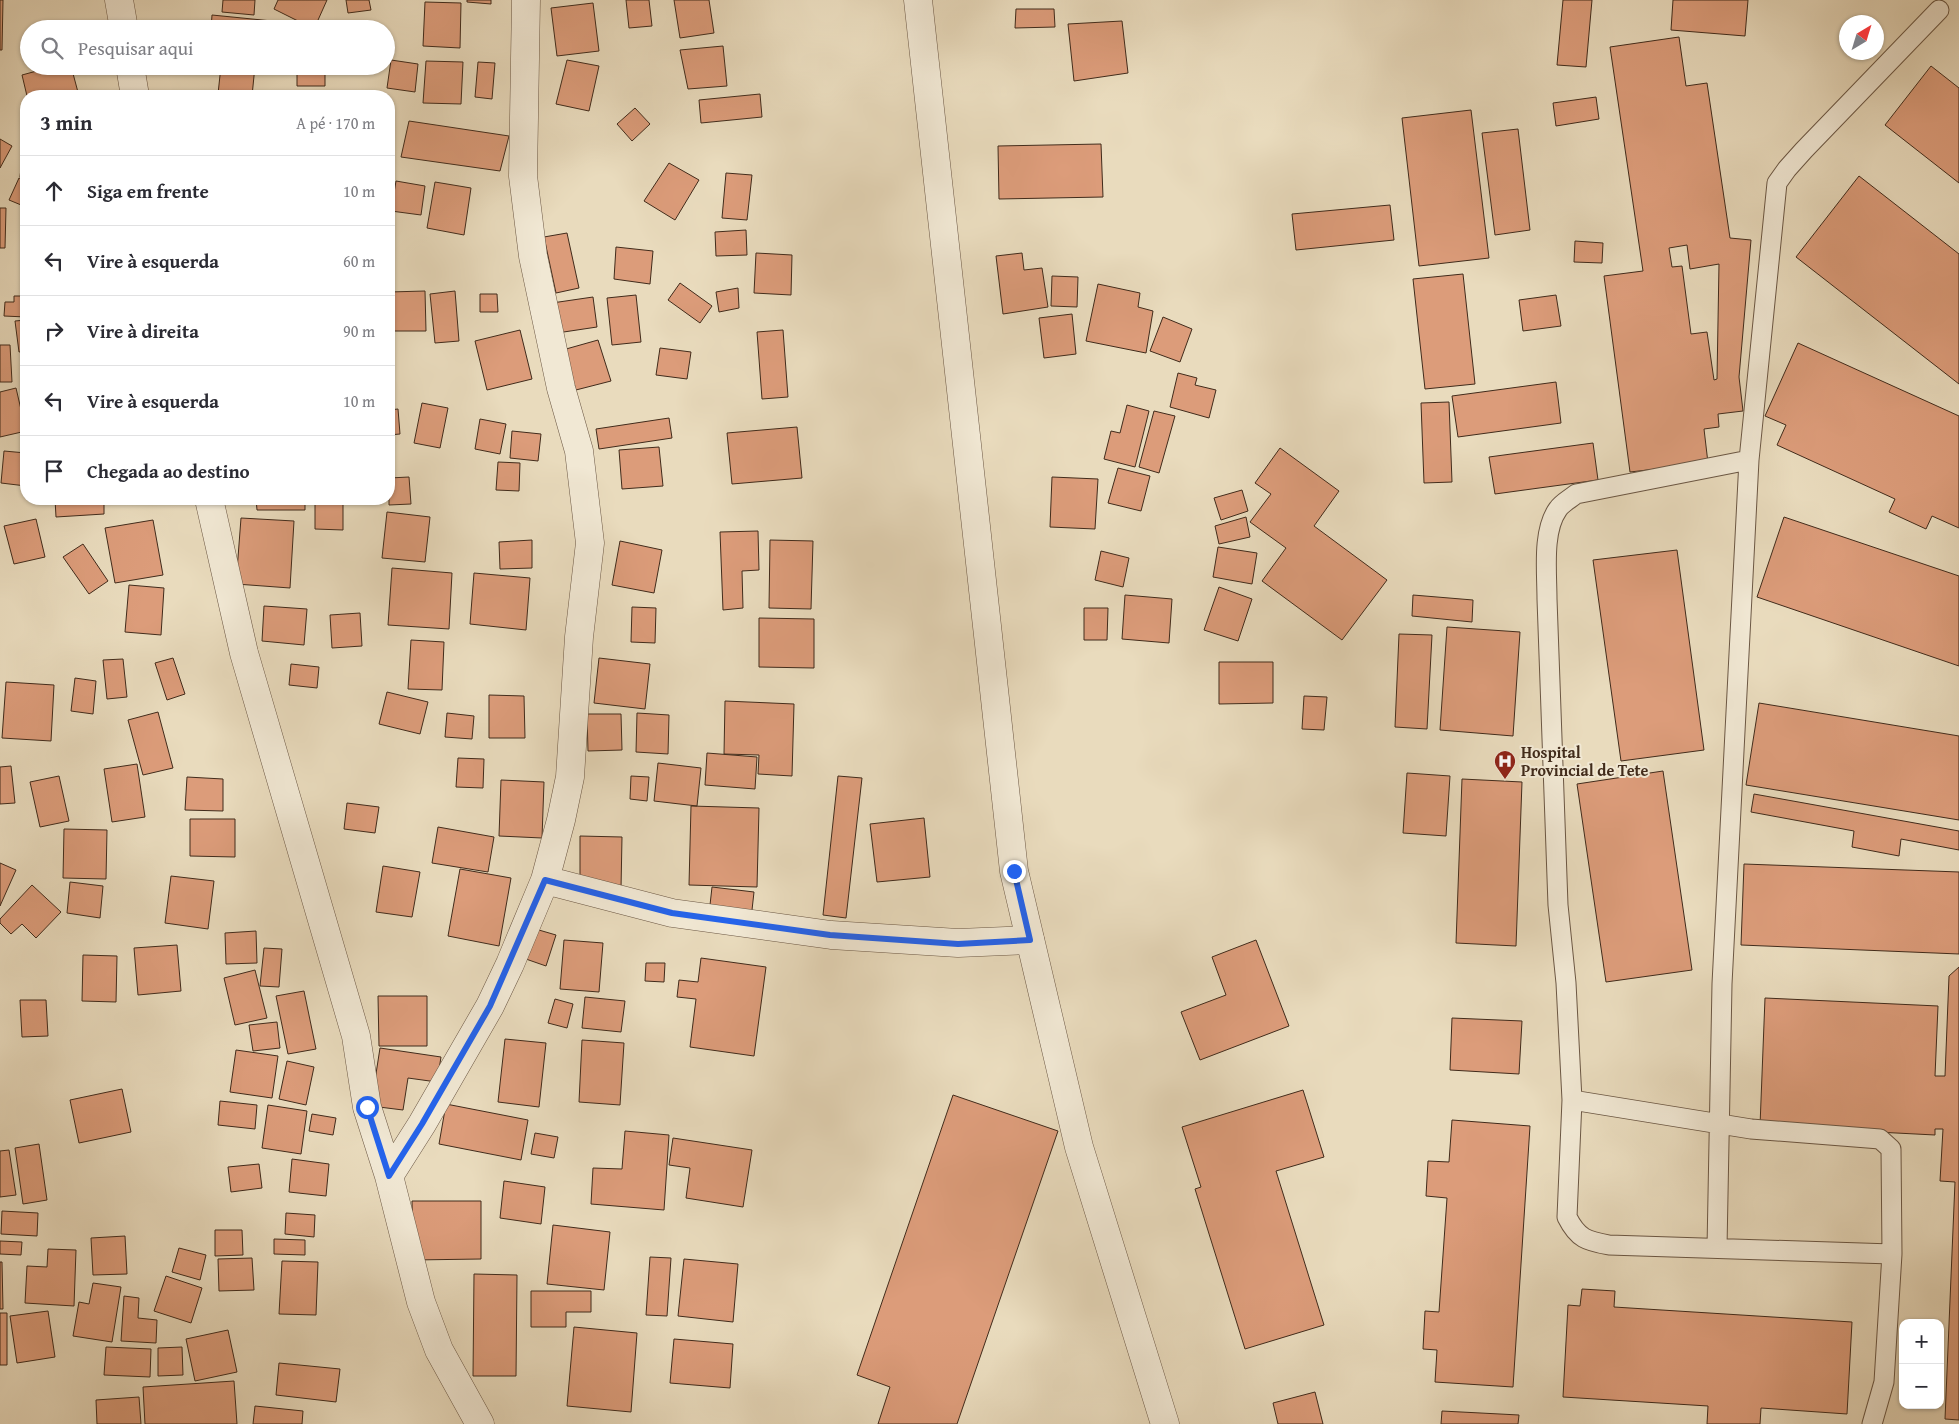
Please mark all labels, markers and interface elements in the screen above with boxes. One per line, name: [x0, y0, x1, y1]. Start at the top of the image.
north arrow: [1839, 15, 1884, 60]
search box: [20, 20, 395, 75]
icon: search: [38, 34, 66, 62]
text: Pesquisar aqui: [78, 34, 193, 62]
text: 3 min: [40, 107, 92, 138]
text: A pé · 170 m: [296, 111, 375, 135]
icon: ahead: [40, 177, 68, 205]
text: Siga em frente: [87, 177, 209, 205]
text: 10 m: [343, 179, 375, 203]
icon: left: [40, 247, 68, 275]
text: Vire à esquerda: [87, 247, 219, 275]
text: 60 m: [343, 249, 375, 273]
icon: right: [40, 317, 68, 345]
text: Vire à direita: [87, 317, 199, 345]
text: 90 m: [343, 319, 375, 343]
icon: left: [40, 387, 68, 415]
text: Vire à esquerda: [87, 387, 219, 415]
text: 10 m: [343, 389, 375, 413]
icon: arrive: [40, 457, 68, 485]
text: Chegada ao destino: [87, 457, 250, 485]
place label: Hospital Provincial de Tete: [1521, 740, 1649, 782]
hospital icon: Hospital Provincial de Tete: [1493, 749, 1517, 780]
route end: [1003, 860, 1026, 883]
route start: [356, 1096, 379, 1119]
map controls: [1899, 1319, 1944, 1409]
button: +: [1899, 1319, 1944, 1364]
button: −: [1899, 1364, 1944, 1409]

